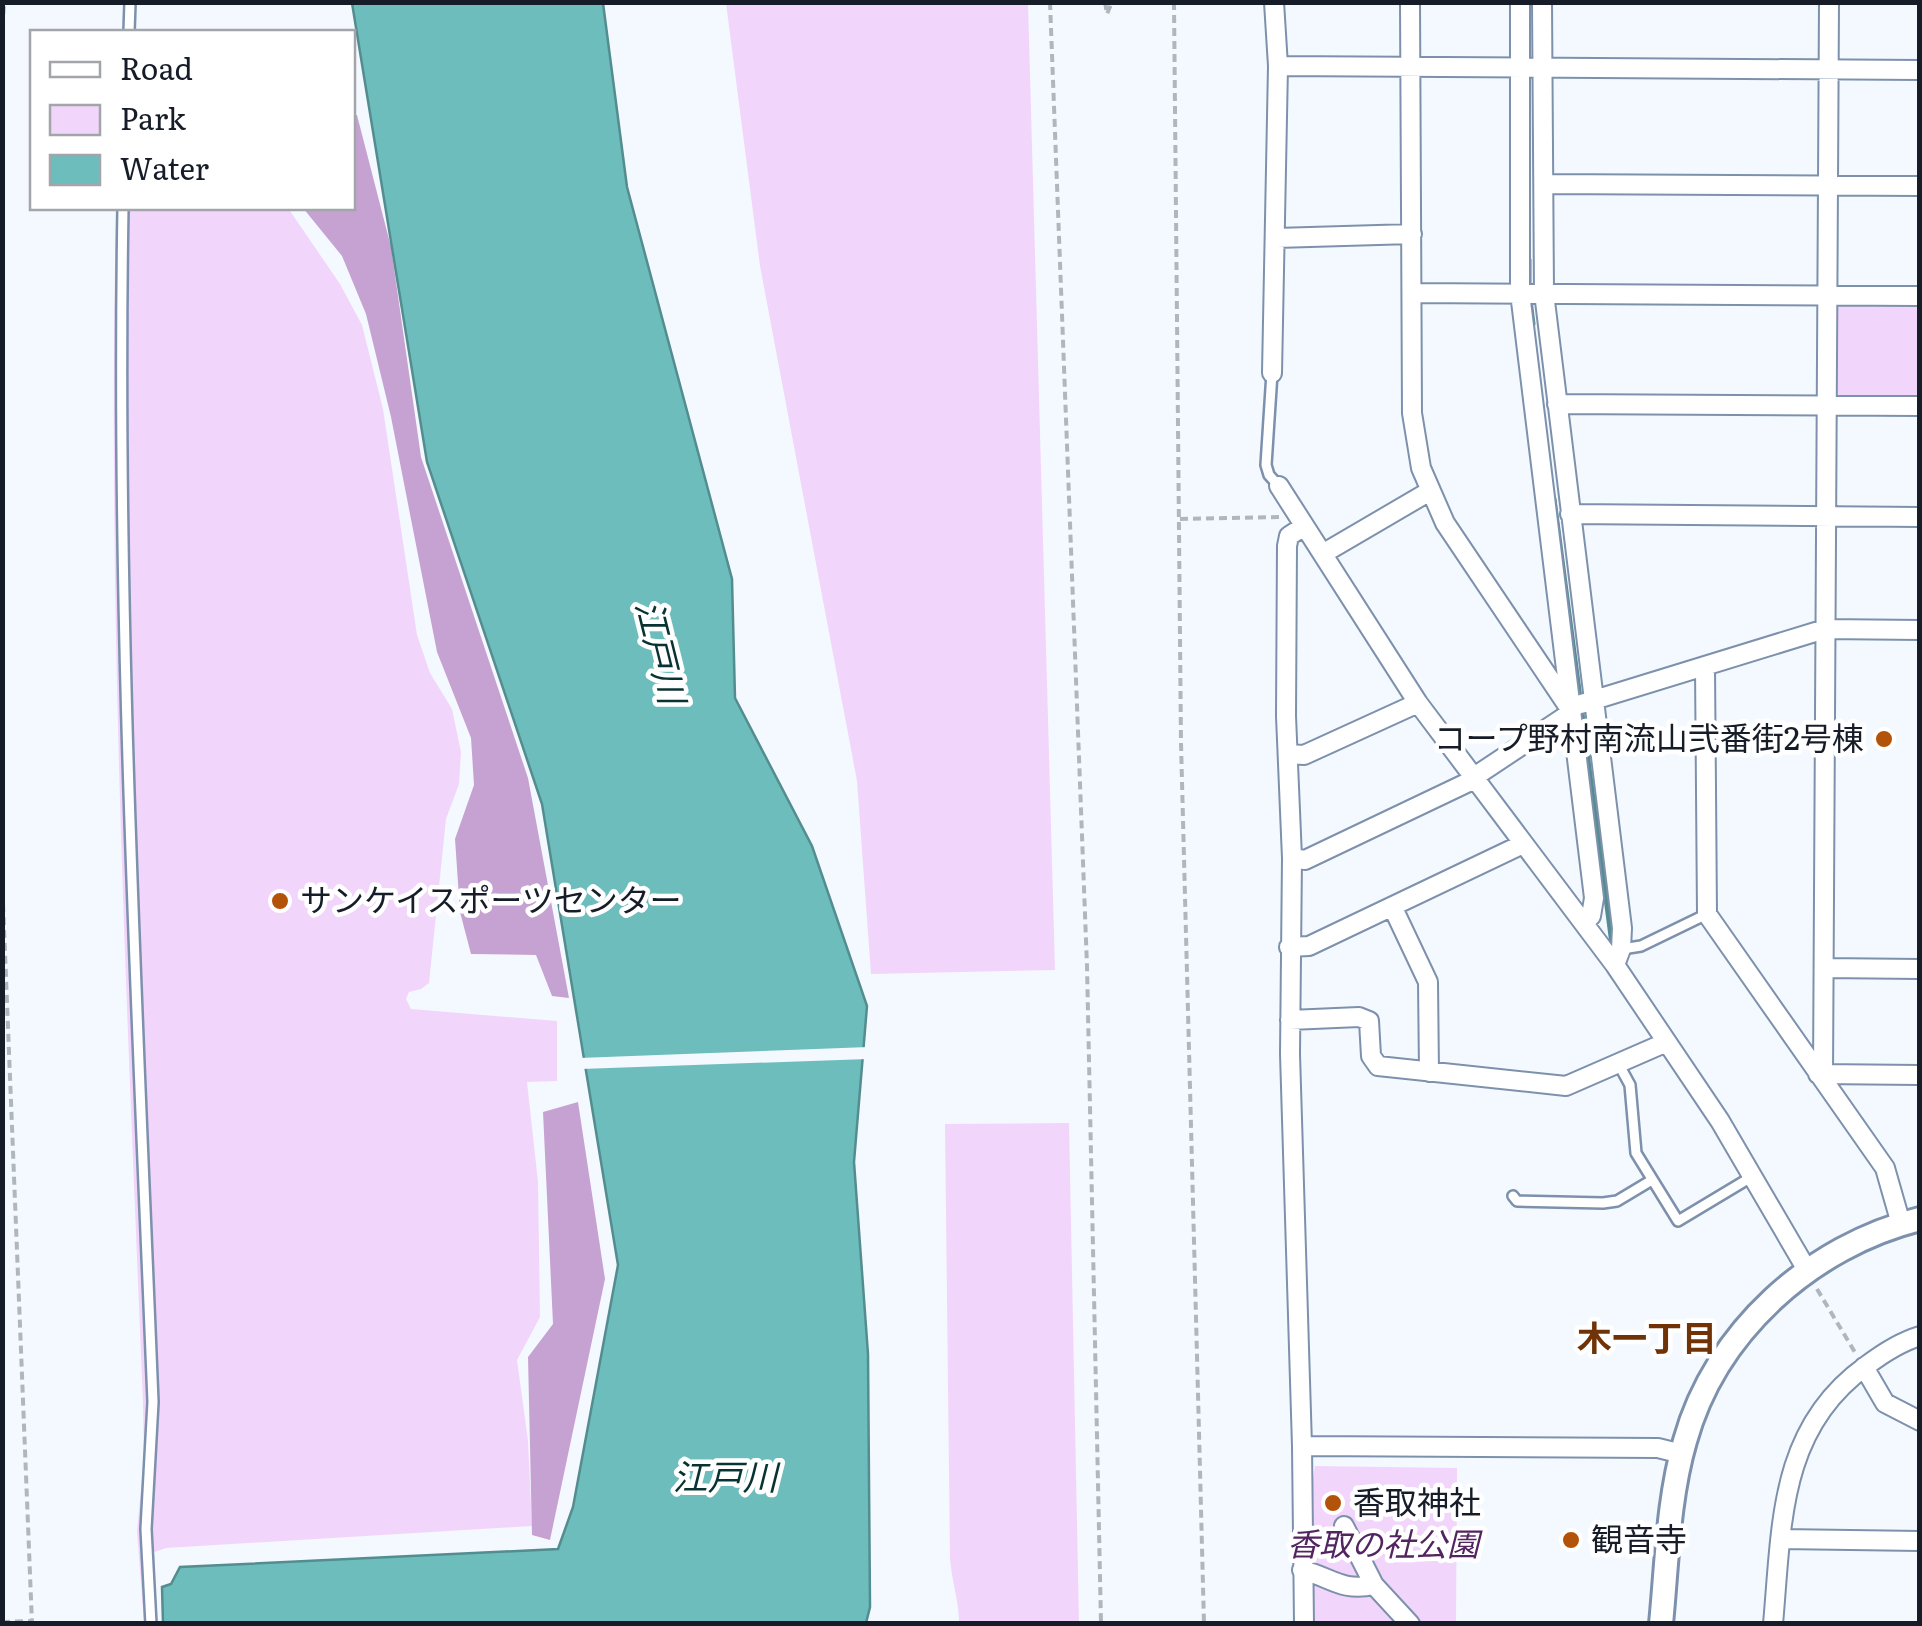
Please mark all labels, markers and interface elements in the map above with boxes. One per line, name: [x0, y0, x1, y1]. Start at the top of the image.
legend: [30, 30, 355, 210]
text: Road: [120, 45, 193, 89]
text: Park: [120, 95, 187, 139]
text: Water: [120, 145, 209, 189]
water label: 江戸川: [625, 594, 702, 712]
place label: コープ野村南流山弐番街2号棟: [1434, 712, 1864, 760]
marker: コープ野村南流山弐番街2号棟: [1873, 728, 1895, 750]
place label: サンケイスポーツセンター: [300, 874, 682, 922]
marker: サンケイスポーツセンター: [269, 890, 291, 912]
district label: 木一丁目: [1577, 1310, 1717, 1362]
water label: 江戸川: [672, 1449, 781, 1501]
place label: 香取神社: [1353, 1476, 1481, 1524]
marker: 香取神社: [1322, 1492, 1344, 1514]
place label: 観音寺: [1591, 1513, 1687, 1561]
park label: 香取の社公園: [1287, 1518, 1483, 1566]
marker: 観音寺: [1560, 1529, 1582, 1551]

